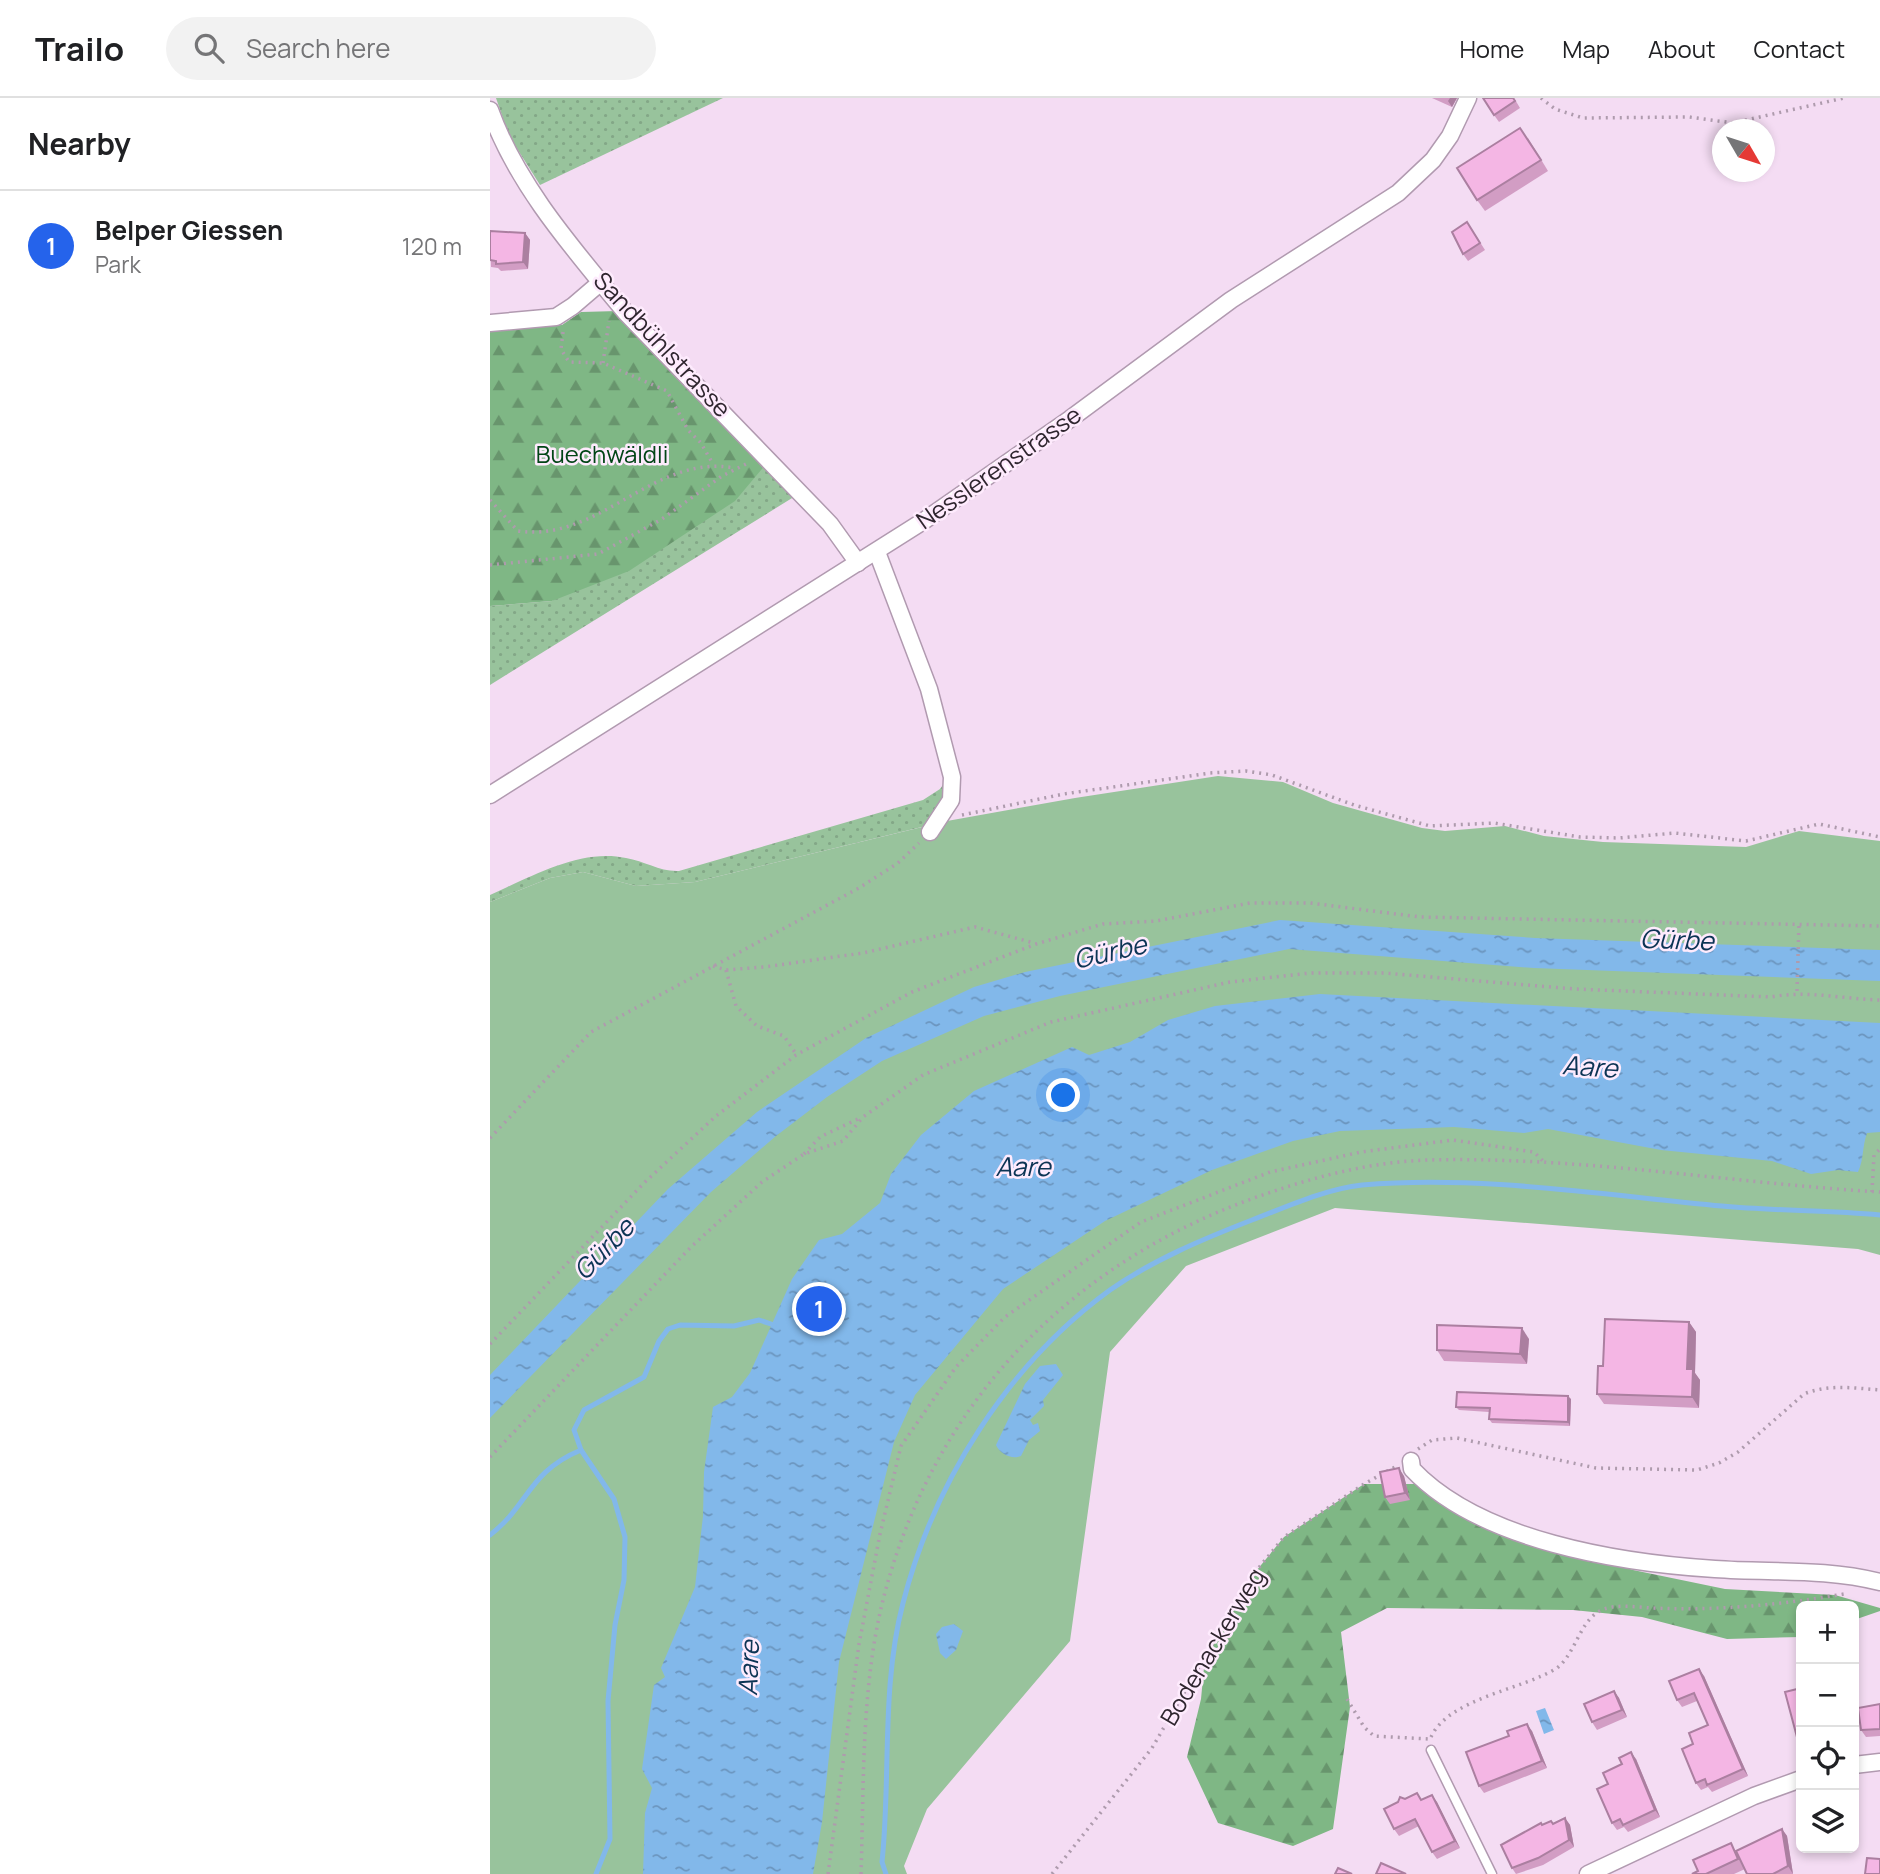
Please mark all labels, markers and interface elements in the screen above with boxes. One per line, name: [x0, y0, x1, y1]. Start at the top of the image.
search box: [166, 17, 656, 80]
text: Trailo: [35, 26, 124, 71]
icon: search: [190, 29, 228, 67]
text: Search here: [246, 30, 391, 66]
text: Home: [1459, 32, 1524, 65]
text: Map: [1562, 32, 1610, 65]
text: About: [1648, 32, 1716, 65]
text: Contact: [1754, 32, 1845, 65]
north arrow: [1712, 119, 1775, 182]
text: Nearby: [28, 123, 131, 164]
text: Belper Giessen: [95, 212, 283, 248]
text: 1: [46, 230, 56, 262]
text: 120 m: [402, 230, 462, 262]
text: Park: [95, 248, 141, 280]
street label: Sandbühlstrasse: [587, 264, 739, 424]
street label: Nesslerenstrasse: [909, 397, 1087, 536]
park label: Buechwäldli: [536, 437, 668, 470]
water label: Gürbe: [1640, 920, 1716, 958]
water label: Gürbe: [1070, 925, 1151, 977]
water label: Aare: [1561, 1046, 1621, 1086]
your location: [1046, 1078, 1080, 1112]
water label: Aare: [995, 1148, 1052, 1184]
water label: Gürbe: [565, 1208, 643, 1287]
pin: 1: [796, 1283, 842, 1335]
street label: Bodenackerweg: [1152, 1561, 1272, 1731]
map controls: [1796, 1601, 1859, 1853]
button: +: [1796, 1601, 1859, 1664]
water label: Aare: [729, 1638, 767, 1696]
button: −: [1796, 1664, 1859, 1727]
button: locate: [1796, 1727, 1859, 1790]
button: layers: [1796, 1790, 1859, 1853]

